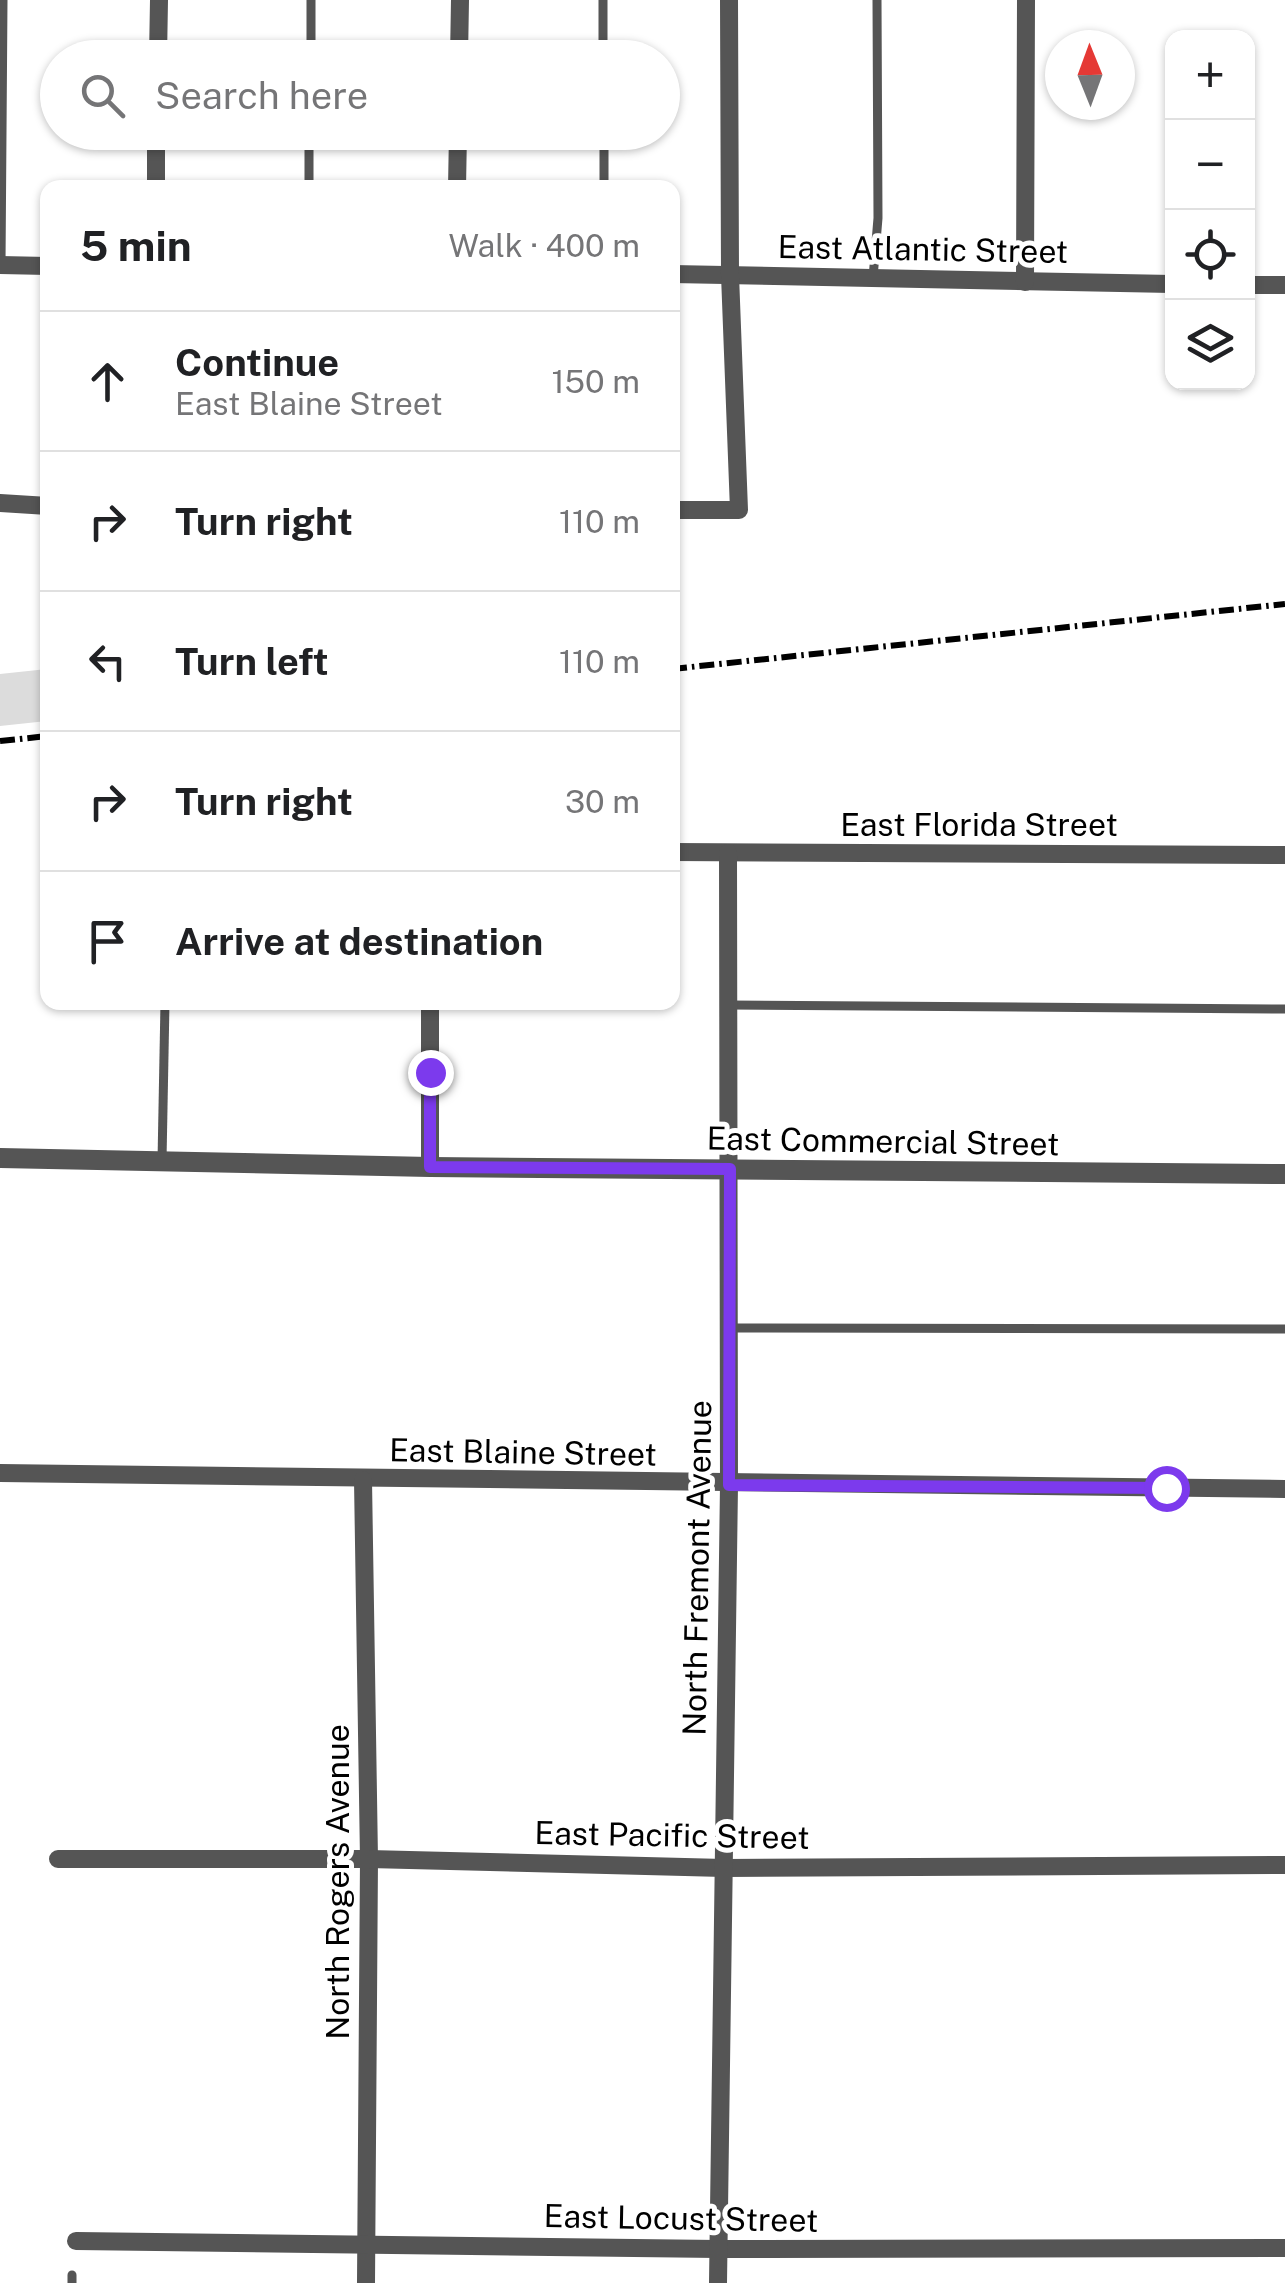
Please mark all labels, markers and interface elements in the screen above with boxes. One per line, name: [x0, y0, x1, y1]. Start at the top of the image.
north arrow: [1045, 30, 1135, 120]
map controls: [1165, 30, 1255, 390]
button: +: [1165, 30, 1255, 120]
search box: [40, 40, 680, 150]
icon: search: [75, 68, 130, 123]
text: Search here: [155, 73, 368, 118]
button: −: [1165, 120, 1255, 210]
button: locate: [1165, 210, 1255, 300]
text: 5 min: [80, 221, 192, 270]
text: Walk · 400 m: [448, 227, 640, 264]
street label: East Atlantic Street: [777, 228, 1069, 270]
button: layers: [1165, 300, 1255, 390]
text: Continue: [175, 340, 339, 385]
icon: ahead: [80, 354, 135, 409]
text: 150 m: [551, 363, 640, 400]
text: East Blaine Street: [175, 385, 443, 422]
icon: right: [80, 494, 135, 549]
text: Turn right: [175, 499, 353, 544]
text: 110 m: [559, 503, 640, 540]
icon: left: [80, 634, 135, 689]
text: Turn left: [175, 639, 329, 684]
text: 110 m: [559, 643, 640, 680]
icon: right: [80, 774, 135, 829]
text: Turn right: [175, 779, 353, 824]
text: 30 m: [565, 783, 640, 820]
street label: East Florida Street: [840, 806, 1118, 843]
icon: arrive: [80, 914, 135, 969]
text: Arrive at destination: [175, 919, 543, 964]
route end: [408, 1050, 454, 1096]
street label: East Commercial Street: [706, 1119, 1060, 1163]
street label: North Fremont Avenue: [676, 1400, 718, 1736]
street label: East Blaine Street: [389, 1431, 657, 1473]
route start: [1144, 1466, 1190, 1512]
street label: North Rogers Avenue: [319, 1724, 356, 2040]
street label: East Pacific Street: [534, 1814, 810, 1856]
street label: East Locust Street: [543, 2197, 819, 2239]

